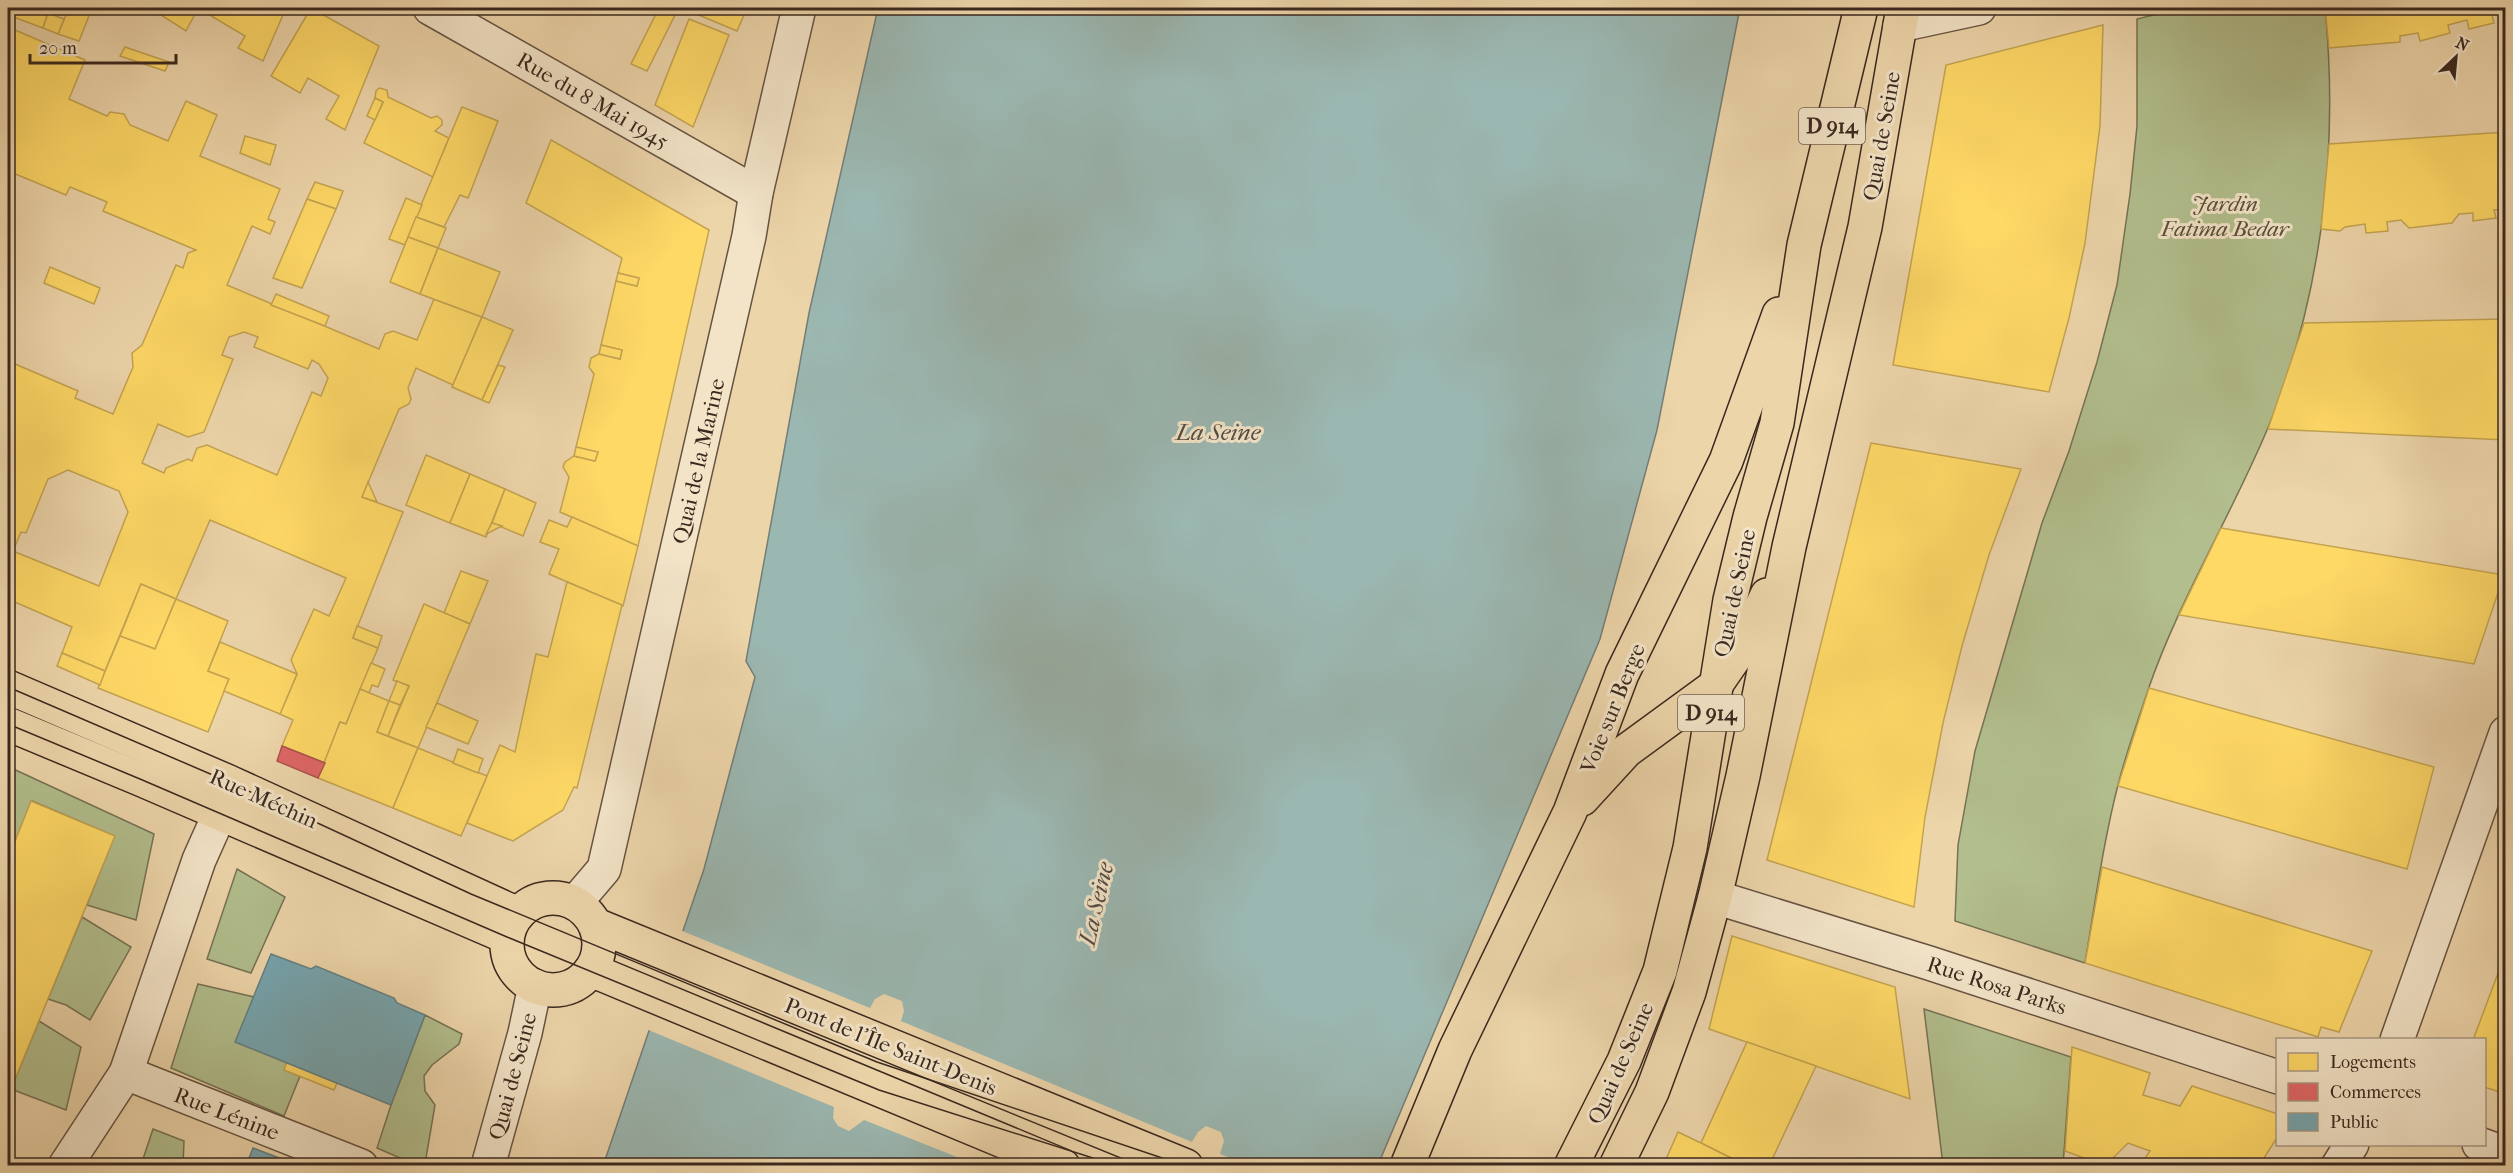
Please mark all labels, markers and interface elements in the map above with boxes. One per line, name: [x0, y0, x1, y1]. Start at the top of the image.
scale bar: [30, 27, 176, 65]
north arrow: [2426, 27, 2486, 87]
text: N: [2453, 33, 2473, 56]
text: 20 m: [39, 38, 77, 59]
street label: Rue du 8 Mai 1945: [512, 47, 673, 155]
street label: Quai de Seine: [1858, 69, 1906, 203]
road number: D 914: [1799, 108, 1865, 144]
park label: Jardin Fatima Bedar: [2160, 191, 2291, 242]
street label: Quai de la Marine: [667, 376, 731, 547]
water label: La Seine: [1174, 418, 1262, 446]
street label: Quai de Seine: [1709, 526, 1761, 660]
street label: Voie sur Berge: [1575, 640, 1651, 778]
road number: D 914: [1678, 695, 1744, 731]
street label: Rue Méchin: [206, 764, 322, 834]
water label: La Seine: [1072, 858, 1119, 950]
street label: Rue Rosa Parks: [1924, 951, 2070, 1021]
street label: Pont de l'Île Saint-Denis: [781, 991, 1001, 1101]
street label: Quai de Seine: [1582, 998, 1659, 1128]
street label: Quai de Seine: [483, 1010, 542, 1143]
legend: [2276, 1038, 2486, 1146]
text: Logements: [2330, 1052, 2416, 1073]
street label: Rue Lénine: [170, 1082, 283, 1146]
text: Commerces: [2330, 1082, 2421, 1103]
text: Public: [2330, 1112, 2378, 1133]

